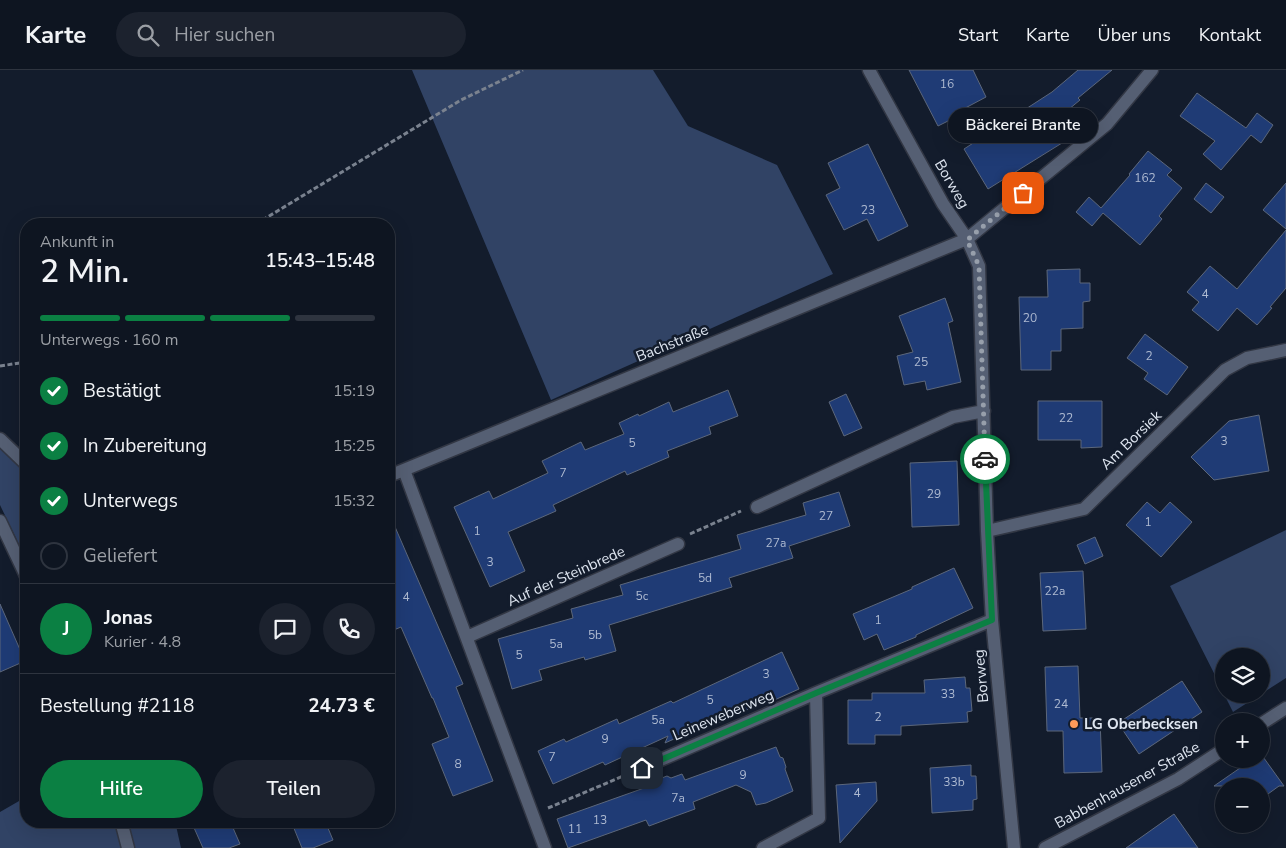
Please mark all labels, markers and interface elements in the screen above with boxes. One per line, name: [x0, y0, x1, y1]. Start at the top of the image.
search box: [116, 12, 466, 57]
text: Karte: [25, 19, 86, 51]
icon: search: [134, 21, 162, 49]
text: Hier suchen: [174, 22, 275, 48]
text: Start: [958, 23, 998, 47]
text: Karte: [1026, 23, 1070, 47]
text: Über uns: [1098, 23, 1171, 47]
text: Kontakt: [1199, 23, 1261, 47]
house number: 16: [940, 76, 954, 92]
callout: Bäckerei Brante: [948, 108, 1098, 143]
text: Bäckerei Brante: [965, 114, 1081, 136]
street label: Borweg: [930, 156, 974, 212]
house number: 162: [1134, 170, 1156, 186]
pin: [1002, 172, 1044, 214]
icon: bag: [1009, 179, 1037, 207]
house number: 23: [861, 202, 875, 218]
text: Ankunft in: [40, 231, 114, 253]
text: 15:43–15:48: [265, 248, 375, 274]
text: 2 Min.: [40, 250, 129, 293]
house number: 4: [1201, 286, 1209, 302]
house number: 20: [1023, 310, 1037, 326]
street label: Bachstraße: [633, 319, 711, 367]
text: Unterwegs · 160 m: [40, 329, 178, 351]
house number: 2: [1145, 348, 1153, 364]
house number: 25: [914, 354, 928, 370]
icon: check: [40, 377, 68, 405]
text: Bestätigt: [83, 378, 161, 404]
text: 15:19: [333, 380, 375, 402]
street label: Am Borsiek: [1096, 406, 1166, 474]
house number: 22: [1059, 410, 1073, 426]
icon: check: [40, 432, 68, 460]
text: In Zubereitung: [83, 433, 207, 459]
house number: 3: [1220, 433, 1228, 449]
courier: [960, 434, 1010, 484]
text: 15:25: [333, 435, 375, 457]
house number: 5: [628, 435, 636, 451]
icon: car: [971, 445, 999, 473]
house number: 7: [559, 465, 567, 481]
house number: 29: [927, 486, 941, 502]
icon: check: [40, 487, 68, 515]
text: Unterwegs: [83, 488, 178, 514]
text: 15:32: [333, 490, 375, 512]
house number: 27: [819, 508, 833, 524]
house number: 1: [1144, 514, 1152, 530]
house number: 1: [473, 523, 481, 539]
house number: 27a: [766, 535, 786, 551]
street label: Auf der Steinbrede: [504, 541, 628, 611]
text: Geliefert: [83, 543, 157, 569]
house number: 3: [486, 554, 494, 570]
house number: 5d: [698, 570, 712, 586]
house number: 22a: [1045, 583, 1065, 599]
house number: 5c: [636, 588, 649, 604]
house number: 4: [402, 589, 410, 605]
button: chat: [259, 603, 311, 655]
button: phone: [323, 603, 375, 655]
text: Jonas: [104, 605, 152, 631]
house number: 1: [874, 612, 882, 628]
text: J: [63, 616, 69, 642]
house number: 5b: [588, 627, 602, 643]
text: Kurier · 4.8: [104, 631, 181, 653]
house number: 5a: [549, 636, 563, 652]
house number: 5: [515, 647, 523, 663]
street label: Borweg: [969, 648, 993, 704]
map controls: [1215, 648, 1270, 833]
button: layers: [1215, 648, 1270, 703]
house number: 3: [762, 666, 770, 682]
street label: Leineweberweg: [669, 685, 777, 745]
house number: 33: [941, 686, 955, 702]
house number: 5: [706, 692, 714, 708]
text: Bestellung #2118: [40, 693, 194, 719]
text: 24.73 €: [308, 693, 375, 719]
house number: 24: [1054, 696, 1068, 712]
house number: 2: [874, 709, 882, 725]
house number: 5a: [651, 712, 665, 728]
button: +: [1215, 713, 1270, 768]
place label: LG Oberbecksen: [1084, 714, 1198, 734]
marker: LG Oberbecksen: [1068, 718, 1080, 730]
house number: 9: [601, 731, 609, 747]
street label: Babbenhausener Straße: [1051, 737, 1203, 833]
pin: [621, 747, 663, 789]
house number: 7: [548, 749, 556, 765]
icon: home: [628, 754, 656, 782]
house number: 8: [454, 756, 462, 772]
button: Hilfe: [40, 760, 203, 818]
button: Teilen: [213, 760, 375, 818]
house number: 9: [739, 767, 747, 783]
house number: 33b: [943, 774, 965, 790]
button: −: [1215, 778, 1270, 833]
house number: 4: [853, 785, 861, 801]
house number: 7a: [671, 790, 685, 806]
house number: 13: [593, 812, 607, 828]
house number: 11: [568, 821, 582, 837]

